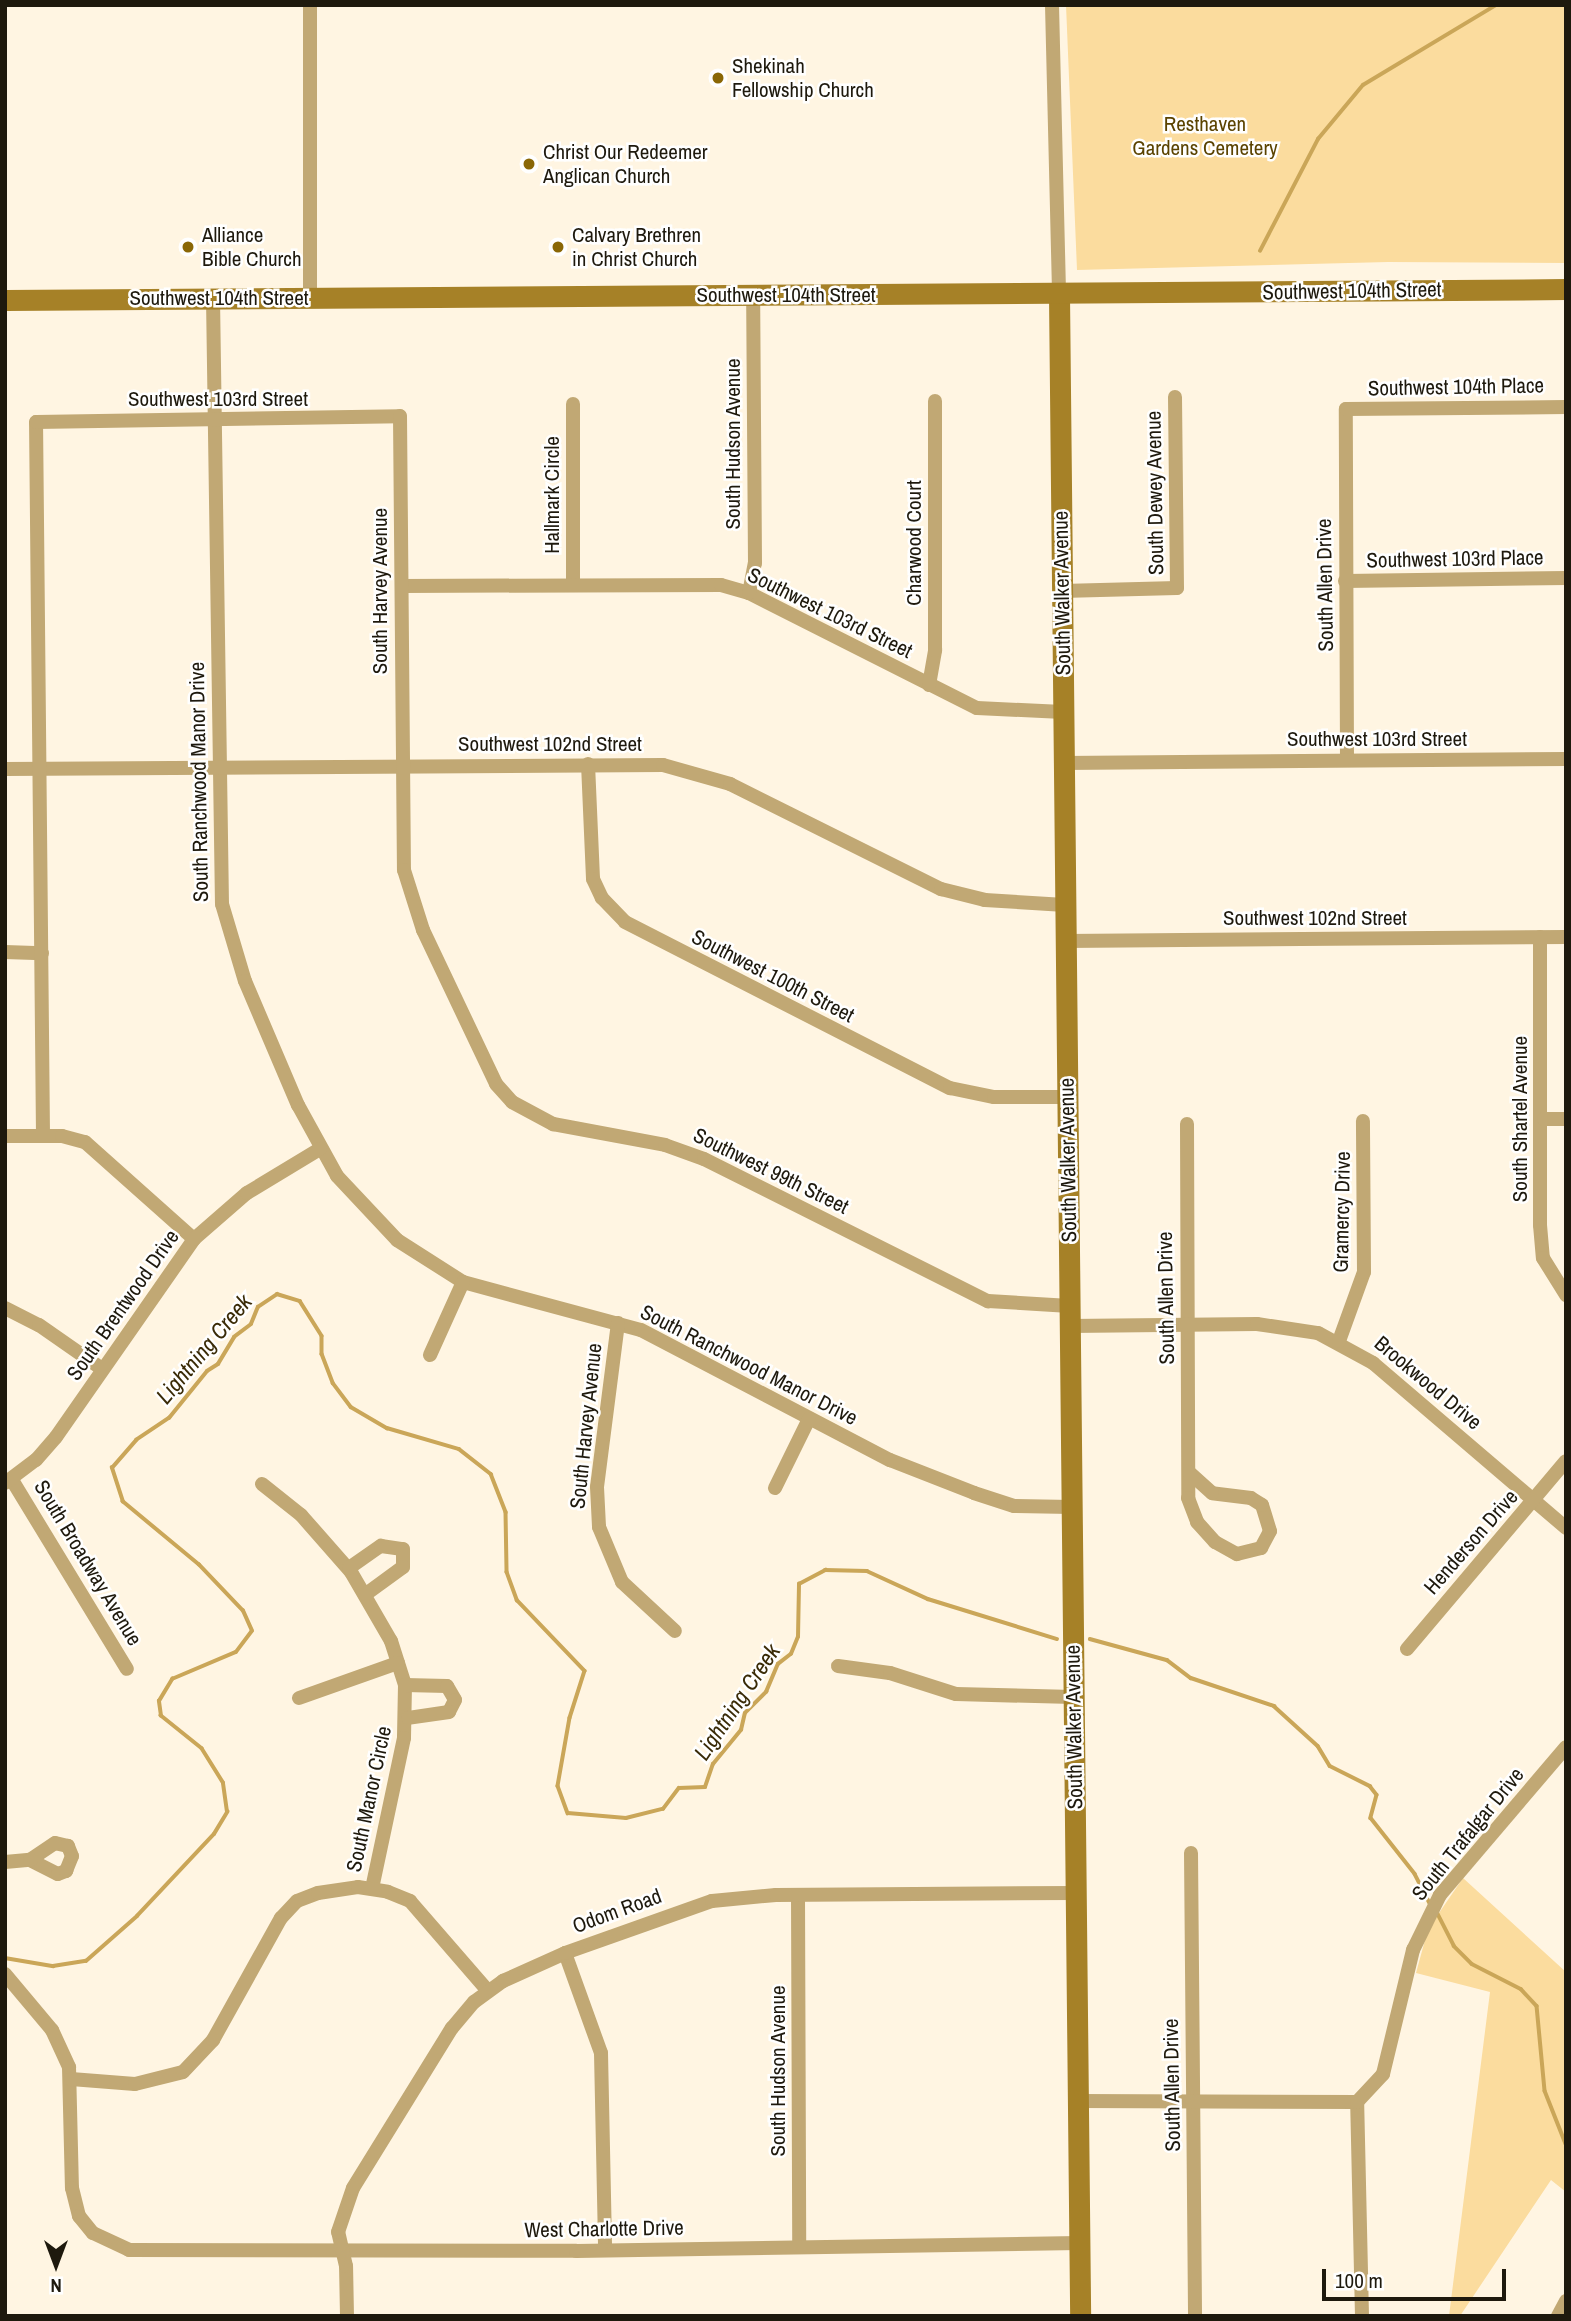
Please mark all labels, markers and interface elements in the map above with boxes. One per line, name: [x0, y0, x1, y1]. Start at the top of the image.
place label: Shekinah Fellowship Church: [732, 53, 874, 103]
marker: Shekinah Fellowship Church: [710, 70, 726, 86]
park label: Resthaven Gardens Cemetery: [1132, 111, 1278, 161]
place label: Christ Our Redeemer Anglican Church: [543, 139, 708, 189]
marker: Christ Our Redeemer Anglican Church: [521, 156, 537, 172]
place label: Alliance Bible Church: [202, 222, 302, 272]
place label: Calvary Brethren in Christ Church: [572, 222, 701, 272]
marker: Alliance Bible Church: [180, 239, 196, 255]
marker: Calvary Brethren in Christ Church: [550, 239, 566, 255]
street label: Southwest 104th Street: [1262, 277, 1442, 305]
street label: Southwest 104th Street: [696, 282, 876, 308]
street label: Southwest 104th Street: [129, 285, 309, 311]
street label: South Hudson Avenue: [720, 358, 746, 530]
street label: Southwest 104th Place: [1368, 373, 1544, 401]
street label: Southwest 103rd Street: [128, 386, 308, 412]
street label: South Dewey Avenue: [1141, 410, 1169, 576]
street label: Hallmark Circle: [539, 436, 565, 554]
street label: Charwood Court: [901, 480, 927, 606]
street label: South Harvey Avenue: [367, 507, 393, 675]
street label: South Walker Avenue: [1048, 510, 1076, 676]
street label: South Allen Drive: [1311, 518, 1339, 652]
street label: Southwest 103rd Place: [1366, 545, 1544, 573]
street label: Southwest 103rd Street: [744, 562, 916, 664]
street label: South Ranchwood Manor Drive: [184, 662, 214, 902]
street label: Southwest 103rd Street: [1287, 726, 1467, 752]
street label: Southwest 102nd Street: [458, 731, 642, 757]
street label: Southwest 102nd Street: [1223, 905, 1407, 931]
street label: Southwest 100th Street: [688, 924, 858, 1028]
street label: South Shartel Avenue: [1507, 1035, 1533, 1203]
street label: South Walker Avenue: [1054, 1077, 1082, 1243]
street label: Southwest 99th Street: [689, 1123, 853, 1219]
street label: Gramercy Drive: [1328, 1151, 1356, 1273]
street label: South Brentwood Drive: [62, 1225, 184, 1385]
street label: South Allen Drive: [1152, 1231, 1180, 1365]
water label: Lightning Creek: [150, 1289, 258, 1409]
street label: South Ranchwood Manor Drive: [636, 1299, 862, 1431]
street label: Brookwood Drive: [1369, 1331, 1487, 1435]
street label: South Harvey Avenue: [565, 1342, 607, 1510]
street label: South Broadway Avenue: [28, 1475, 148, 1651]
street label: Henderson Drive: [1419, 1485, 1523, 1599]
water label: Lightning Creek: [688, 1639, 786, 1765]
street label: South Walker Avenue: [1060, 1644, 1088, 1810]
street label: South Manor Circle: [341, 1724, 397, 1874]
street label: South Trafalgar Drive: [1407, 1762, 1529, 1906]
street label: Odom Road: [569, 1883, 665, 1939]
street label: South Hudson Avenue: [765, 1985, 791, 2157]
street label: South Allen Drive: [1158, 2018, 1186, 2152]
street label: West Charlotte Drive: [524, 2215, 684, 2243]
north arrow: [21, 2230, 91, 2300]
scale bar: [1326, 2254, 1510, 2298]
text: 100 m: [1335, 2266, 1383, 2295]
text: N: [50, 2273, 62, 2299]

